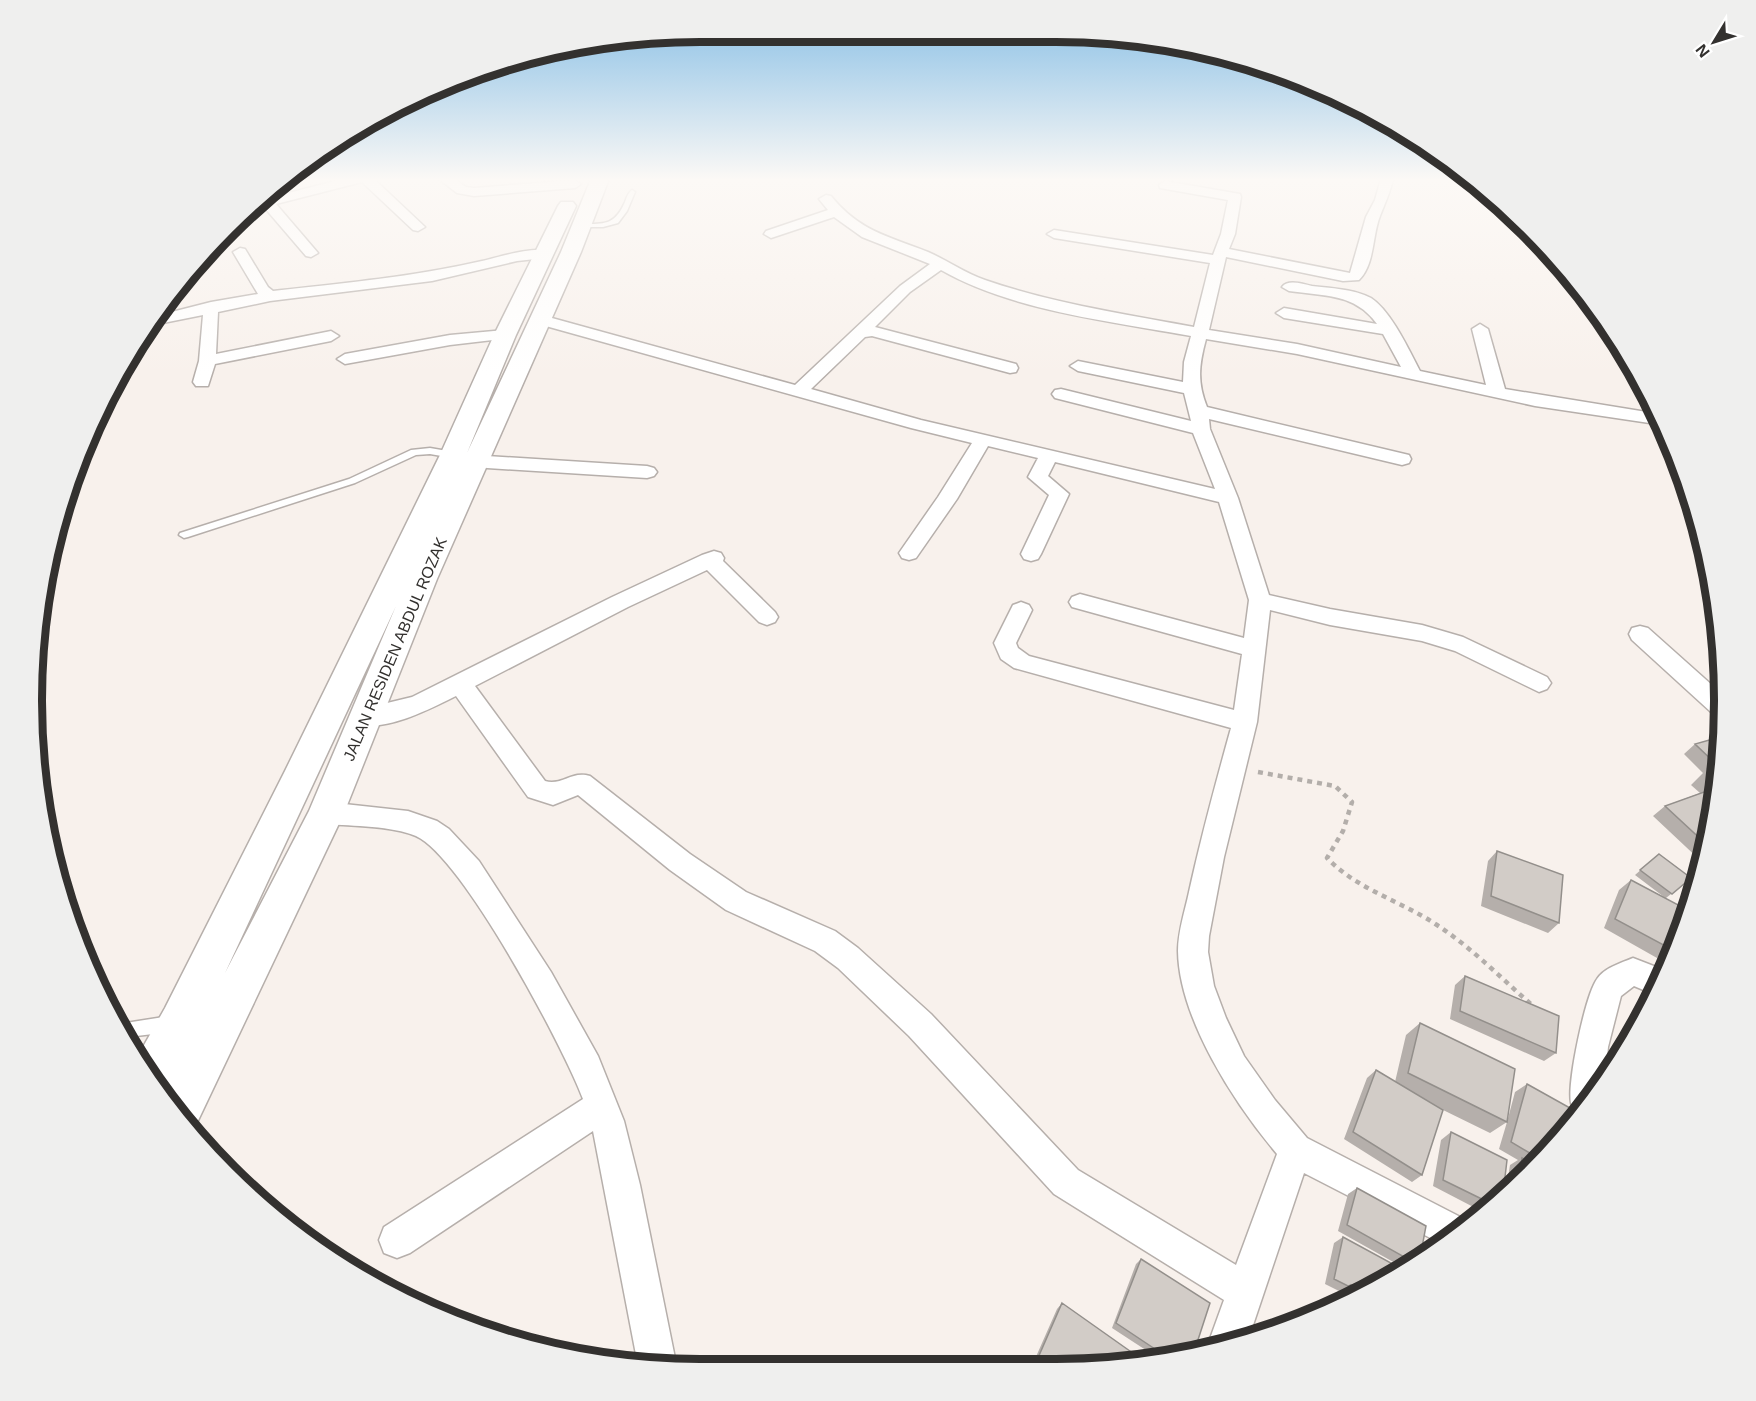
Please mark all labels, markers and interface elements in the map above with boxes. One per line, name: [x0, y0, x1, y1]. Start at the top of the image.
north arrow: [1684, 12, 1744, 72]
text: N: [1692, 41, 1713, 61]
street label: JALAN RESIDEN ABDUL ROZAK: [340, 534, 450, 763]

